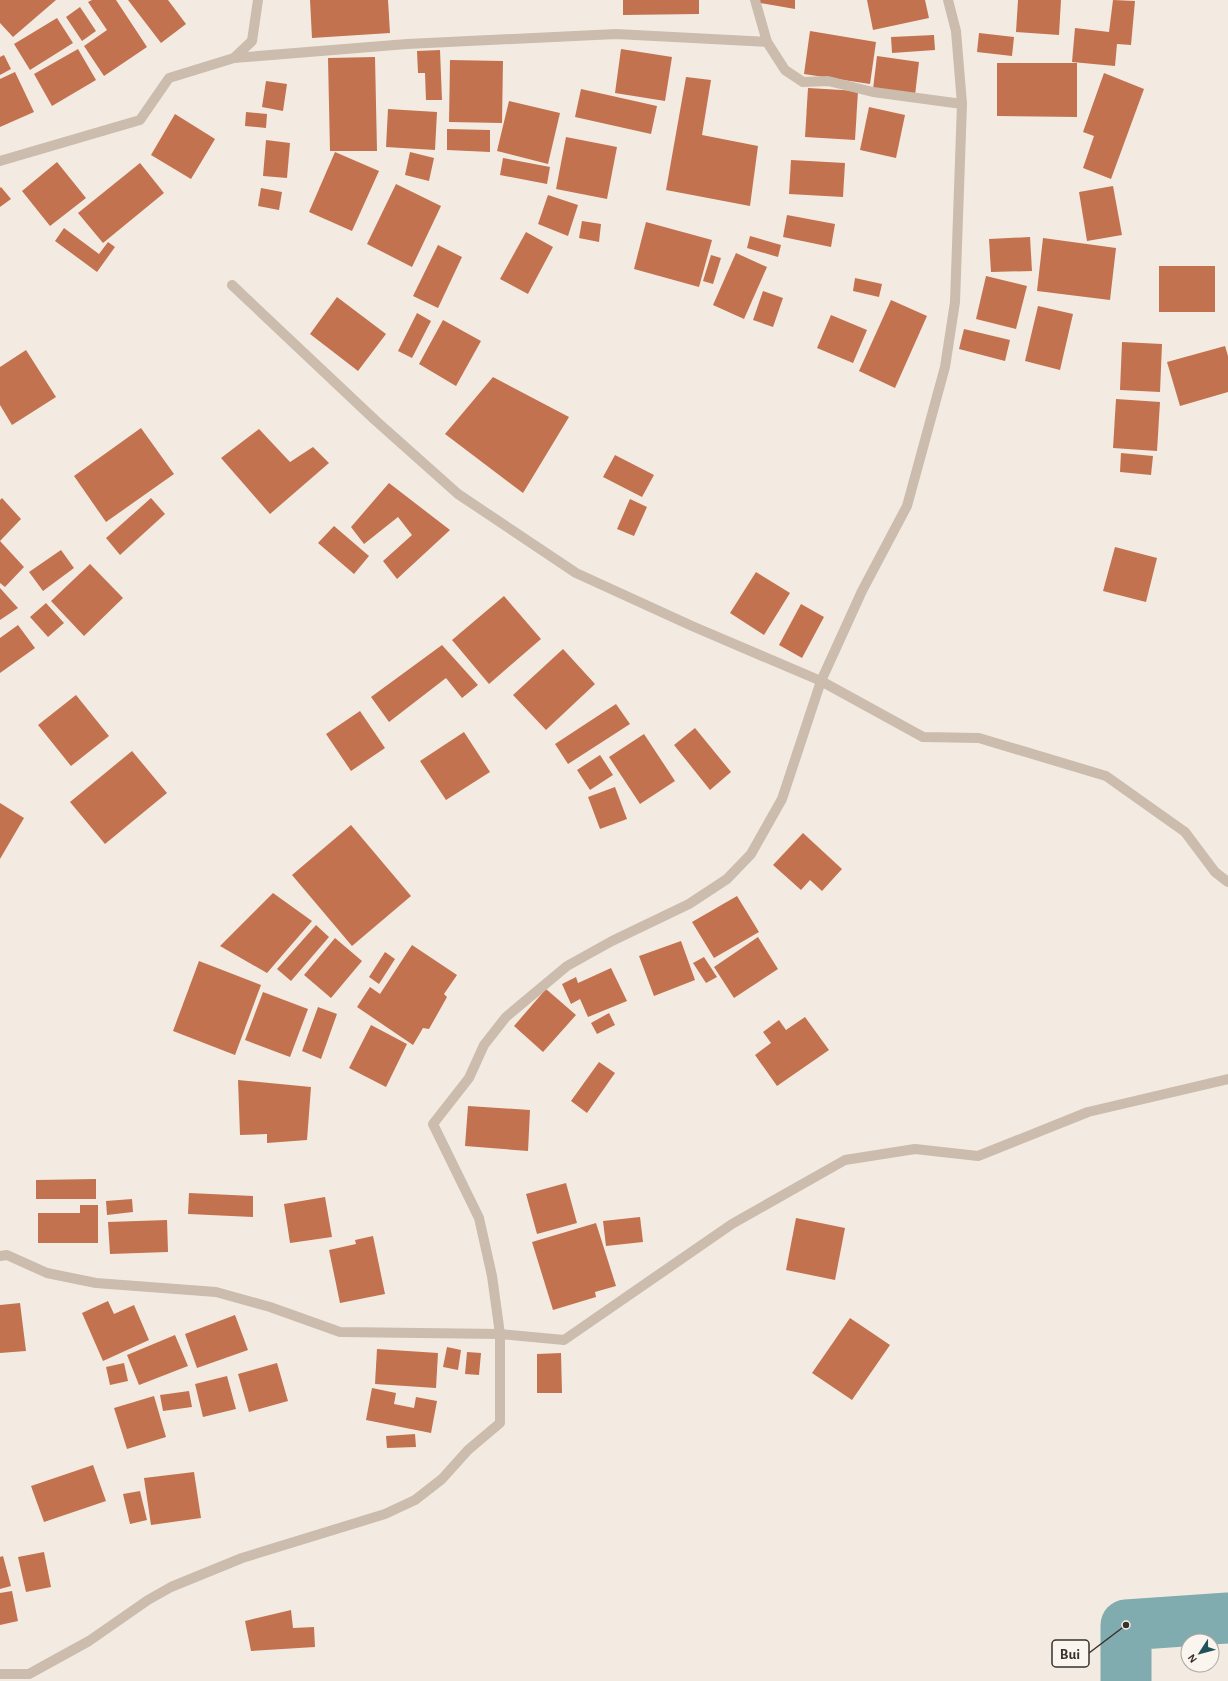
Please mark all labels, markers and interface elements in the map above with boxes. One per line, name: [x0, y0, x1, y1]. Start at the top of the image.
north arrow: [1180, 1633, 1220, 1673]
callout: Bui: [1052, 1640, 1089, 1667]
text: Bui: [1060, 1647, 1080, 1662]
text: N: [1186, 1652, 1199, 1665]

